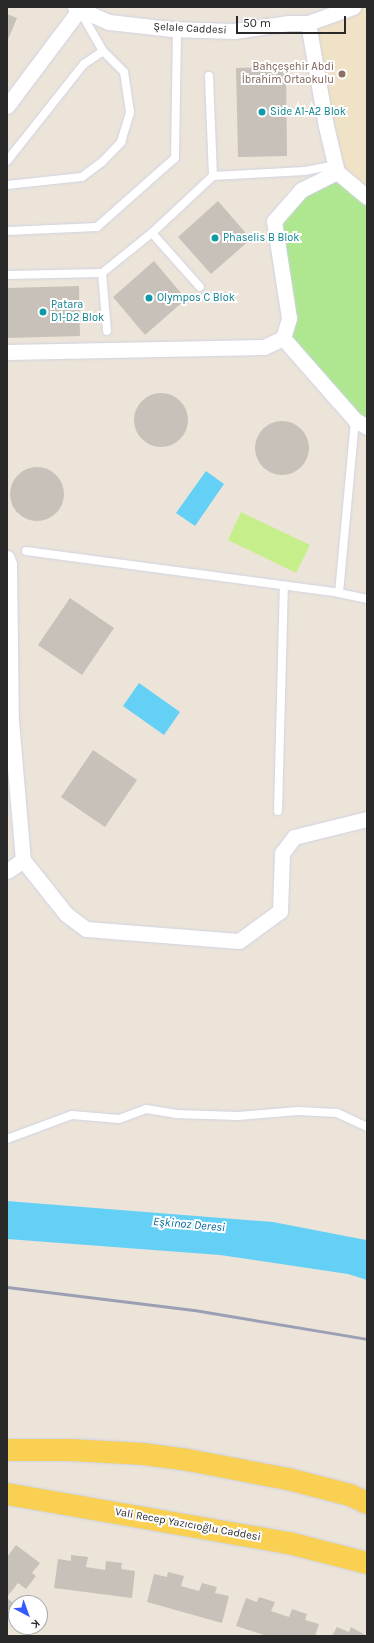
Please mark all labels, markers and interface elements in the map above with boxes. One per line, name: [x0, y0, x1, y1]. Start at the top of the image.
scale bar: [238, 8, 348, 34]
text: 50 m: [243, 16, 271, 30]
street label: Şelale Caddesi: [153, 20, 227, 38]
place label: Bahçeşehir Abdi İbrahim Ortaokulu: [242, 61, 334, 87]
marker: Bahçeşehir Abdi İbrahim Ortaokulu: [337, 69, 347, 79]
place label: Side A1-A2 Blok: [270, 105, 346, 119]
marker: Side A1-A2 Blok: [257, 107, 267, 117]
place label: Phaselis B Blok: [223, 231, 300, 245]
marker: Phaselis B Blok: [210, 233, 220, 243]
place label: Olympos C Blok: [157, 291, 235, 305]
marker: Olympos C Blok: [144, 293, 154, 303]
place label: Patara D1-D2 Blok: [51, 299, 104, 325]
marker: Patara D1-D2 Blok: [38, 307, 48, 317]
water label: Eşkinoz Deresi: [152, 1215, 226, 1235]
street label: Vali Recep Yazıcıoğlu Caddesi: [114, 1506, 262, 1544]
north arrow: [8, 1595, 48, 1635]
text: K: [29, 1616, 43, 1631]

